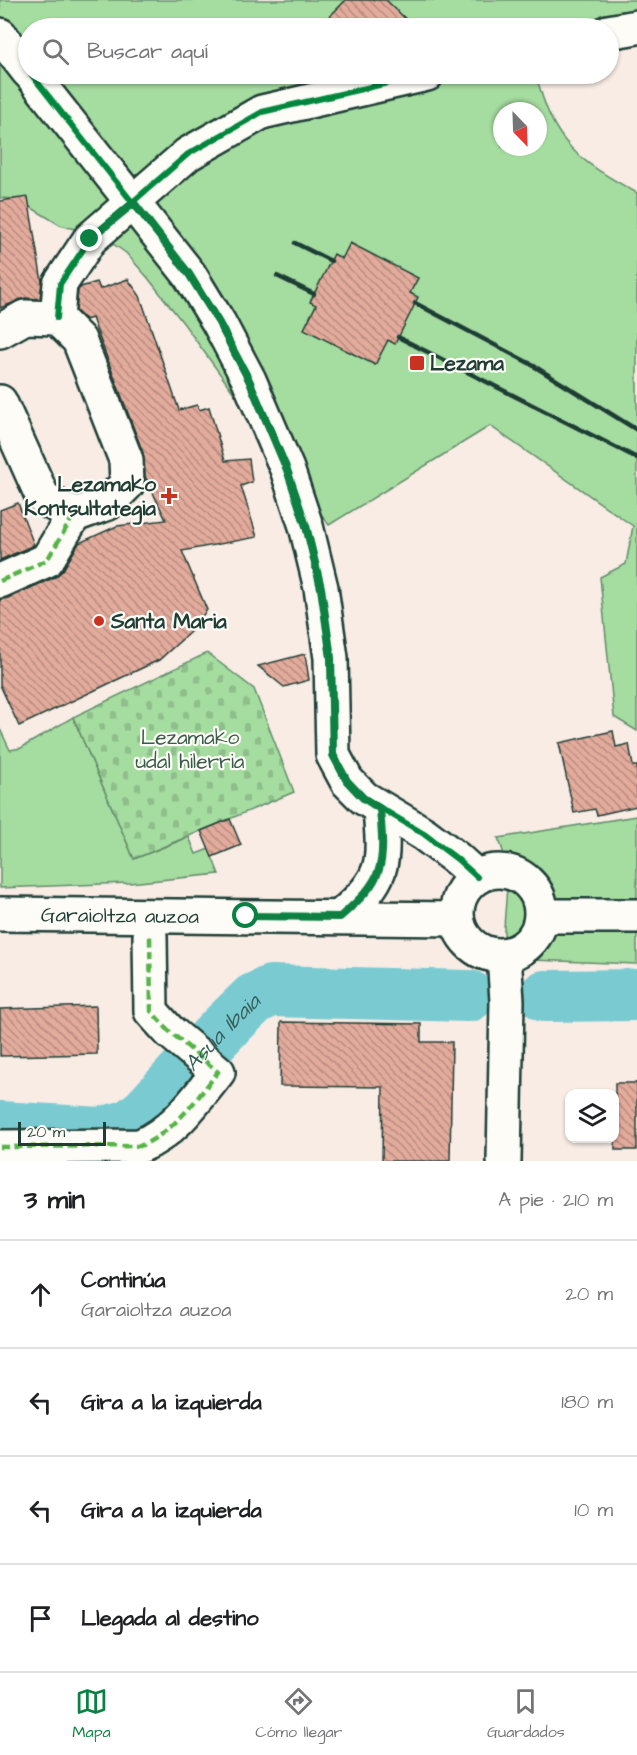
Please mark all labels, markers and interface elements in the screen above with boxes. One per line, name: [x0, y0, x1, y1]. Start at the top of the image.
search box: [18, 18, 619, 84]
icon: search: [39, 35, 72, 68]
text: Buscar aquí: [87, 36, 208, 67]
north arrow: [493, 102, 547, 156]
route end: [76, 225, 102, 251]
place label: Lezama: [430, 349, 504, 378]
marker: Lezama: [408, 354, 426, 372]
place label: Lezamako Kontsultategia: [24, 470, 156, 525]
marker: Lezamako Kontsultategia: [160, 487, 178, 505]
place label: Santa Maria: [110, 607, 227, 636]
marker: Santa Maria: [92, 614, 106, 628]
park label: Lezamako udal hilerria: [135, 723, 245, 776]
street label: Garaioltza auzoa: [41, 900, 200, 931]
route start: [232, 902, 258, 928]
water label: Asua Ibaia: [177, 986, 269, 1079]
map controls: [565, 1089, 619, 1143]
button: layers: [565, 1089, 619, 1143]
scale bar: [18, 1119, 106, 1146]
text: 20 m: [27, 1121, 65, 1143]
text: 3 min: [24, 1182, 85, 1218]
text: A pie · 210 m: [498, 1186, 613, 1214]
text: Continúa: [81, 1265, 166, 1296]
icon: ahead: [24, 1278, 57, 1311]
text: 20 m: [565, 1280, 613, 1308]
text: Garaioltza auzoa: [81, 1296, 232, 1324]
icon: left: [24, 1386, 57, 1419]
text: Gira a la izquierda: [81, 1387, 262, 1418]
text: 180 m: [561, 1388, 613, 1416]
icon: left: [24, 1494, 57, 1527]
text: Gira a la izquierda: [81, 1495, 262, 1526]
text: 10 m: [574, 1496, 613, 1524]
icon: arrive: [24, 1602, 57, 1635]
text: Llegada al destino: [81, 1603, 259, 1634]
tab: Mapa: [72, 1685, 111, 1743]
tab: Cómo llegar: [255, 1685, 342, 1743]
tab: Guardados: [487, 1685, 565, 1743]

